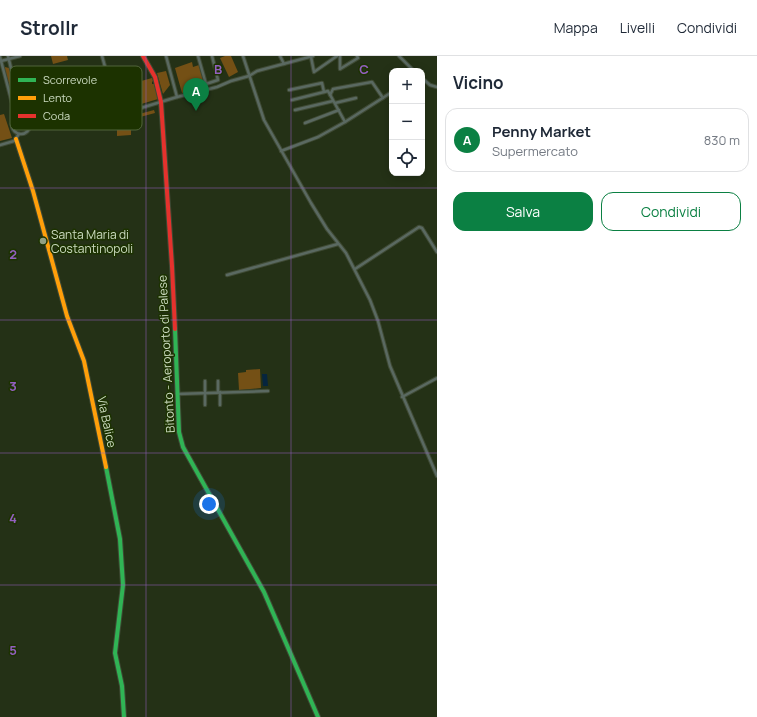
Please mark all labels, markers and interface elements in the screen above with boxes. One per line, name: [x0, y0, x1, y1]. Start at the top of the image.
text: Strollr: [20, 15, 78, 41]
text: Mappa: [554, 18, 598, 37]
text: Livelli: [620, 18, 655, 37]
text: Condividi: [677, 18, 737, 37]
text: B: [214, 60, 222, 78]
text: C: [359, 60, 369, 78]
legend: [10, 66, 142, 130]
map controls: [389, 68, 425, 176]
button: +: [389, 68, 425, 104]
text: Vicino: [453, 71, 504, 94]
text: Scorrevole: [43, 72, 98, 87]
pin: A: [183, 78, 209, 111]
text: Lento: [43, 90, 73, 105]
button: −: [389, 104, 425, 140]
text: Coda: [43, 108, 70, 123]
text: Penny Market: [492, 121, 591, 142]
text: A: [463, 131, 471, 149]
text: 830 m: [704, 131, 740, 149]
button: locate: [389, 140, 425, 176]
text: Supermercato: [492, 142, 578, 160]
button: Salva: [453, 192, 593, 231]
button: Condividi: [601, 192, 741, 231]
place label: Santa Maria di Costantinopoli: [51, 226, 133, 257]
marker: Santa Maria di Costantinopoli: [38, 236, 48, 246]
text: 2: [9, 245, 17, 263]
street label: Bitonto - Aeroporto di Palese: [153, 275, 179, 433]
text: 3: [9, 377, 17, 395]
street label: Via Balice: [93, 395, 121, 449]
your location: [199, 494, 219, 514]
text: 4: [9, 509, 17, 527]
text: 5: [9, 641, 17, 659]

